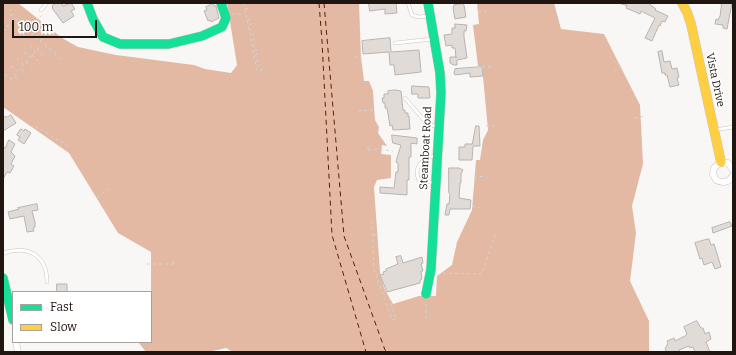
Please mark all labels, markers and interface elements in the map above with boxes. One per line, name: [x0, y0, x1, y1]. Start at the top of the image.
scale bar: [14, 12, 99, 38]
text: 100 m: [19, 20, 53, 34]
street label: Vista Drive: [703, 52, 727, 108]
street label: Steamboat Road: [417, 106, 435, 190]
legend: [12, 291, 152, 343]
text: Fast: [50, 300, 73, 314]
text: Slow: [50, 320, 77, 334]

